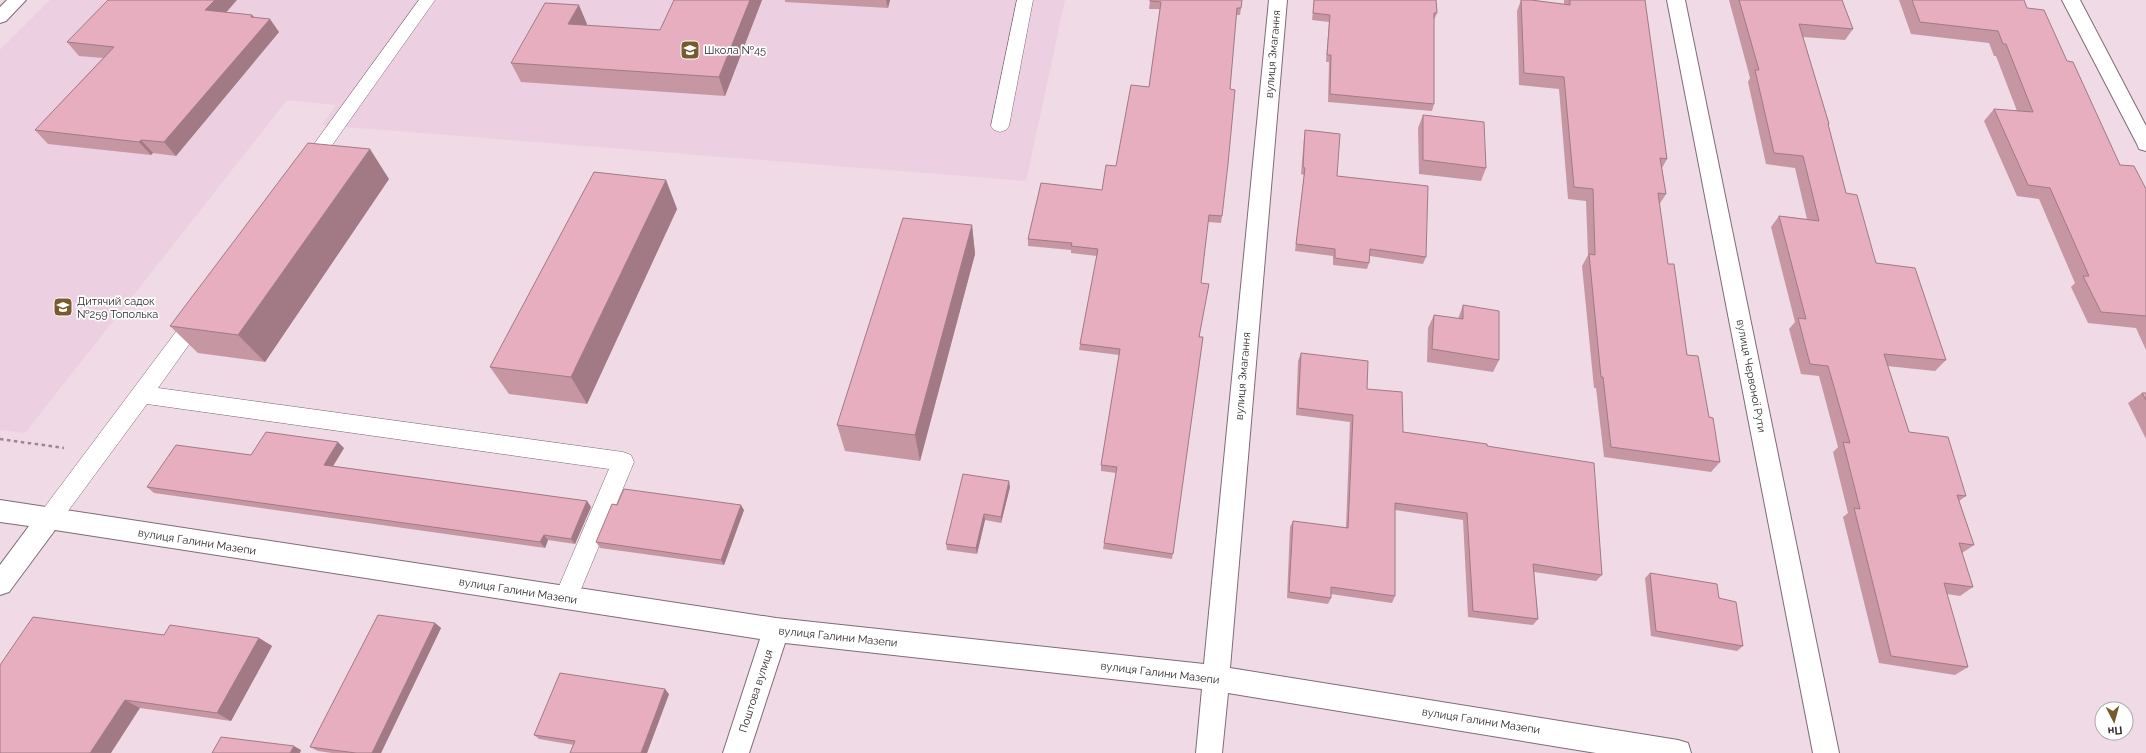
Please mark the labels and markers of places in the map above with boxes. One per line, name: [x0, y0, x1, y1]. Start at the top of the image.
school or university icon: Школа №45: [679, 39, 701, 61]
place label: Школа №45: [704, 44, 766, 57]
place label: Дитячий садок №259 Тополька: [77, 295, 158, 321]
school or university icon: Дитячий садок №259 Тополька: [52, 296, 74, 318]

